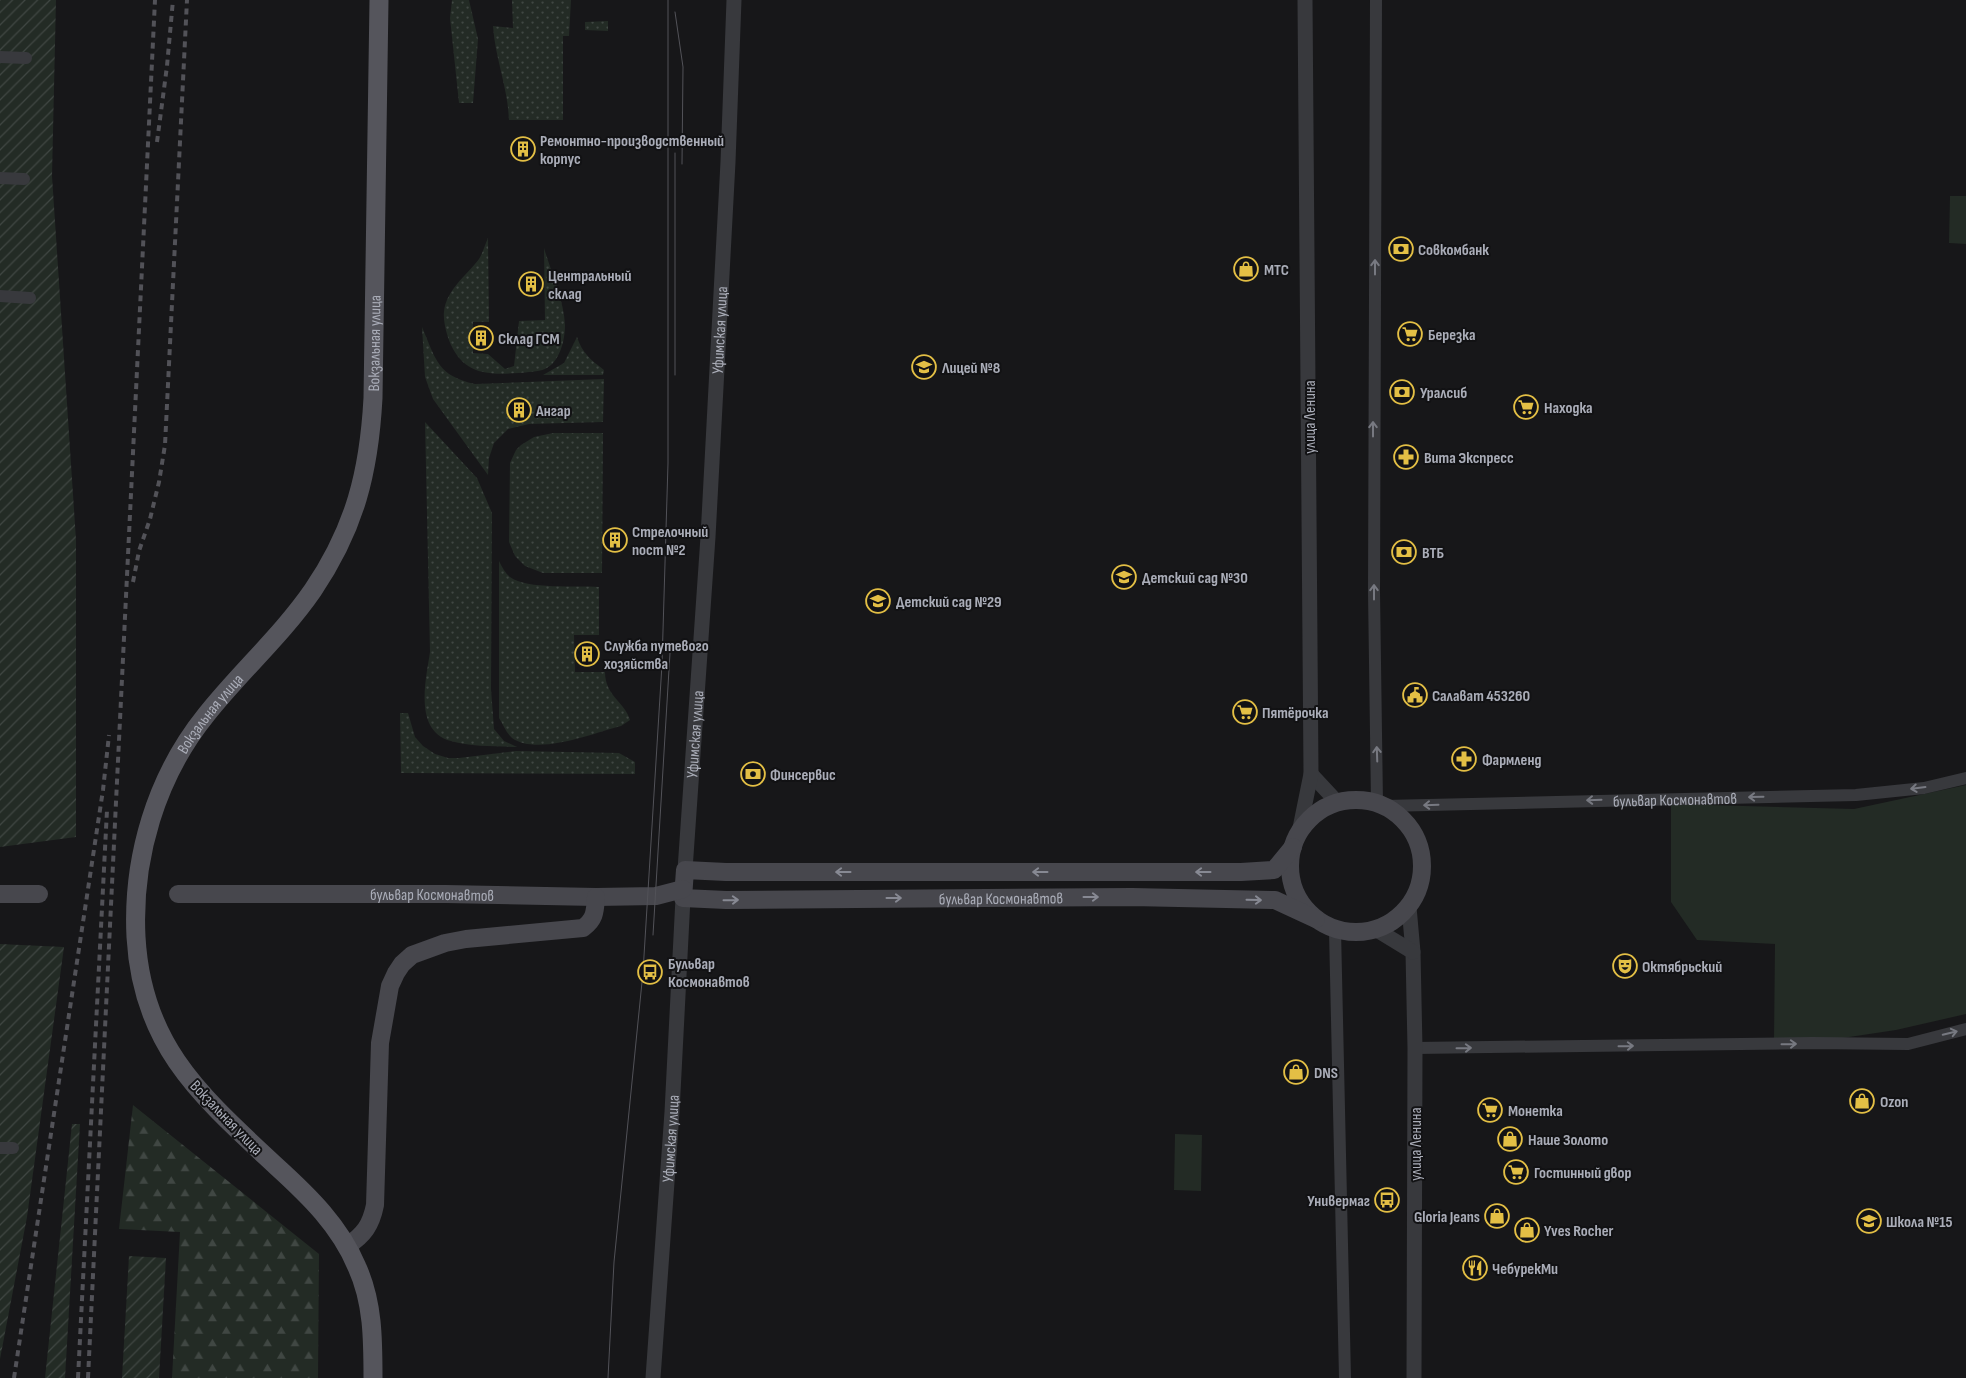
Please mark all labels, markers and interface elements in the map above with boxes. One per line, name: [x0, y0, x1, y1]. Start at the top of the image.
place label: Ремонтно-производственный корпус: [540, 132, 724, 169]
building icon: Ремонтно-производственный корпус: [510, 136, 536, 162]
bank icon: Совкомбанк: [1388, 236, 1414, 262]
place label: Совкомбанк: [1418, 241, 1489, 260]
shop icon: МТС: [1233, 256, 1259, 282]
one-way arrow: [1370, 259, 1380, 276]
place label: МТС: [1264, 261, 1289, 280]
place label: Центральный склад: [548, 267, 631, 304]
building icon: Центральный склад: [518, 271, 544, 297]
street label: Уфимская улица: [709, 286, 732, 375]
street label: Вокзальная улица: [365, 295, 386, 392]
supermarket icon: Березка: [1397, 321, 1423, 347]
building icon: Склад ГСМ: [468, 325, 494, 351]
place label: Березка: [1428, 326, 1476, 345]
place label: Склад ГСМ: [498, 330, 560, 349]
school or university icon: Лицей №8: [911, 354, 937, 380]
place label: Лицей №8: [941, 359, 1001, 378]
bank icon: Уралсиб: [1389, 379, 1415, 405]
street label: улица Ленина: [1301, 380, 1320, 454]
place label: Уралсиб: [1420, 384, 1467, 403]
supermarket icon: Находка: [1513, 394, 1539, 420]
building icon: Ангар: [506, 397, 532, 423]
place label: Находка: [1544, 399, 1593, 418]
place label: Ангар: [535, 402, 571, 421]
one-way arrow: [1368, 422, 1378, 438]
pharmacy icon: Вита Экспресс: [1393, 444, 1419, 470]
place label: Вита Экспресс: [1424, 449, 1514, 468]
place label: Стрелочный пост №2: [632, 523, 708, 560]
building icon: Стрелочный пост №2: [602, 527, 628, 553]
bank icon: ВТБ: [1391, 539, 1417, 565]
place label: ВТБ: [1422, 544, 1444, 563]
school or university icon: Детский сад №30: [1111, 564, 1137, 590]
place label: Детский сад №30: [1142, 569, 1248, 588]
one-way arrow: [1369, 584, 1379, 600]
school or university icon: Детский сад №29: [865, 588, 891, 614]
place label: Детский сад №29: [896, 593, 1002, 612]
place label: Служба путевого хозяйства: [604, 637, 709, 674]
building icon: Служба путевого хозяйства: [574, 641, 600, 667]
street label: Вокзальная улица: [174, 670, 248, 758]
public building icon: Салават 453260: [1402, 682, 1428, 708]
place label: Салават 453260: [1432, 687, 1530, 706]
street label: Уфимская улица: [683, 690, 708, 779]
supermarket icon: Пятёрочка: [1232, 699, 1258, 725]
place label: Пятёрочка: [1262, 704, 1329, 723]
pharmacy icon: Фармленд: [1451, 746, 1477, 772]
one-way arrow: [1372, 747, 1381, 763]
place label: Фармленд: [1482, 751, 1541, 770]
bank icon: Финсервис: [740, 761, 766, 787]
place label: Финсервис: [770, 766, 836, 785]
one-way arrow: [1911, 784, 1927, 794]
street label: бульвар Космонавтов: [1613, 790, 1737, 812]
one-way arrow: [1749, 792, 1765, 802]
one-way arrow: [1586, 795, 1602, 805]
one-way arrow: [1424, 800, 1440, 809]
one-way arrow: [835, 867, 852, 877]
one-way arrow: [1033, 867, 1049, 877]
one-way arrow: [1195, 867, 1212, 877]
street label: бульвар Космонавтов: [370, 886, 494, 906]
street label: бульвар Космонавтов: [939, 890, 1063, 909]
one-way arrow: [1083, 892, 1099, 902]
one-way arrow: [886, 893, 902, 903]
one-way arrow: [723, 895, 739, 904]
one-way arrow: [1246, 895, 1262, 904]
theatre icon: Октябрьский: [1612, 953, 1638, 979]
place label: Бульвар Космонавтов: [668, 955, 750, 992]
place label: Октябрьский: [1642, 958, 1722, 977]
bus stop icon: Бульвар Космонавтов: [637, 959, 663, 985]
one-way arrow: [1942, 1028, 1958, 1038]
one-way arrow: [1780, 1039, 1797, 1049]
one-way arrow: [1618, 1041, 1634, 1051]
one-way arrow: [1456, 1043, 1472, 1053]
shop icon: DNS: [1283, 1059, 1309, 1085]
place label: DNS: [1314, 1064, 1338, 1083]
street label: Вокзальная улица: [186, 1077, 266, 1159]
shop icon: Ozon: [1849, 1088, 1875, 1114]
place label: Ozon: [1880, 1093, 1908, 1112]
street label: Уфимская улица: [659, 1094, 684, 1183]
supermarket icon: Монетка: [1477, 1097, 1503, 1123]
place label: Монетка: [1508, 1102, 1563, 1121]
street label: улица Ленина: [1407, 1107, 1426, 1181]
shop icon: Наше Золото: [1497, 1126, 1523, 1152]
place label: Наше Золото: [1528, 1131, 1608, 1150]
supermarket icon: Гостинный двор: [1503, 1159, 1529, 1185]
place label: Гостинный двор: [1534, 1164, 1632, 1183]
bus stop icon: Универмаг: [1374, 1187, 1400, 1213]
place label: Универмаг: [1307, 1192, 1370, 1211]
shop icon: Gloria Jeans: [1484, 1203, 1510, 1229]
place label: Gloria Jeans: [1414, 1208, 1480, 1227]
school or university icon: Школа №15: [1856, 1208, 1882, 1234]
place label: Школа №15: [1886, 1213, 1952, 1232]
shop icon: Yves Rocher: [1514, 1217, 1540, 1243]
place label: Yves Rocher: [1544, 1222, 1613, 1241]
restaurant icon: ЧебурекМи: [1462, 1255, 1488, 1281]
place label: ЧебурекМи: [1492, 1260, 1558, 1279]

